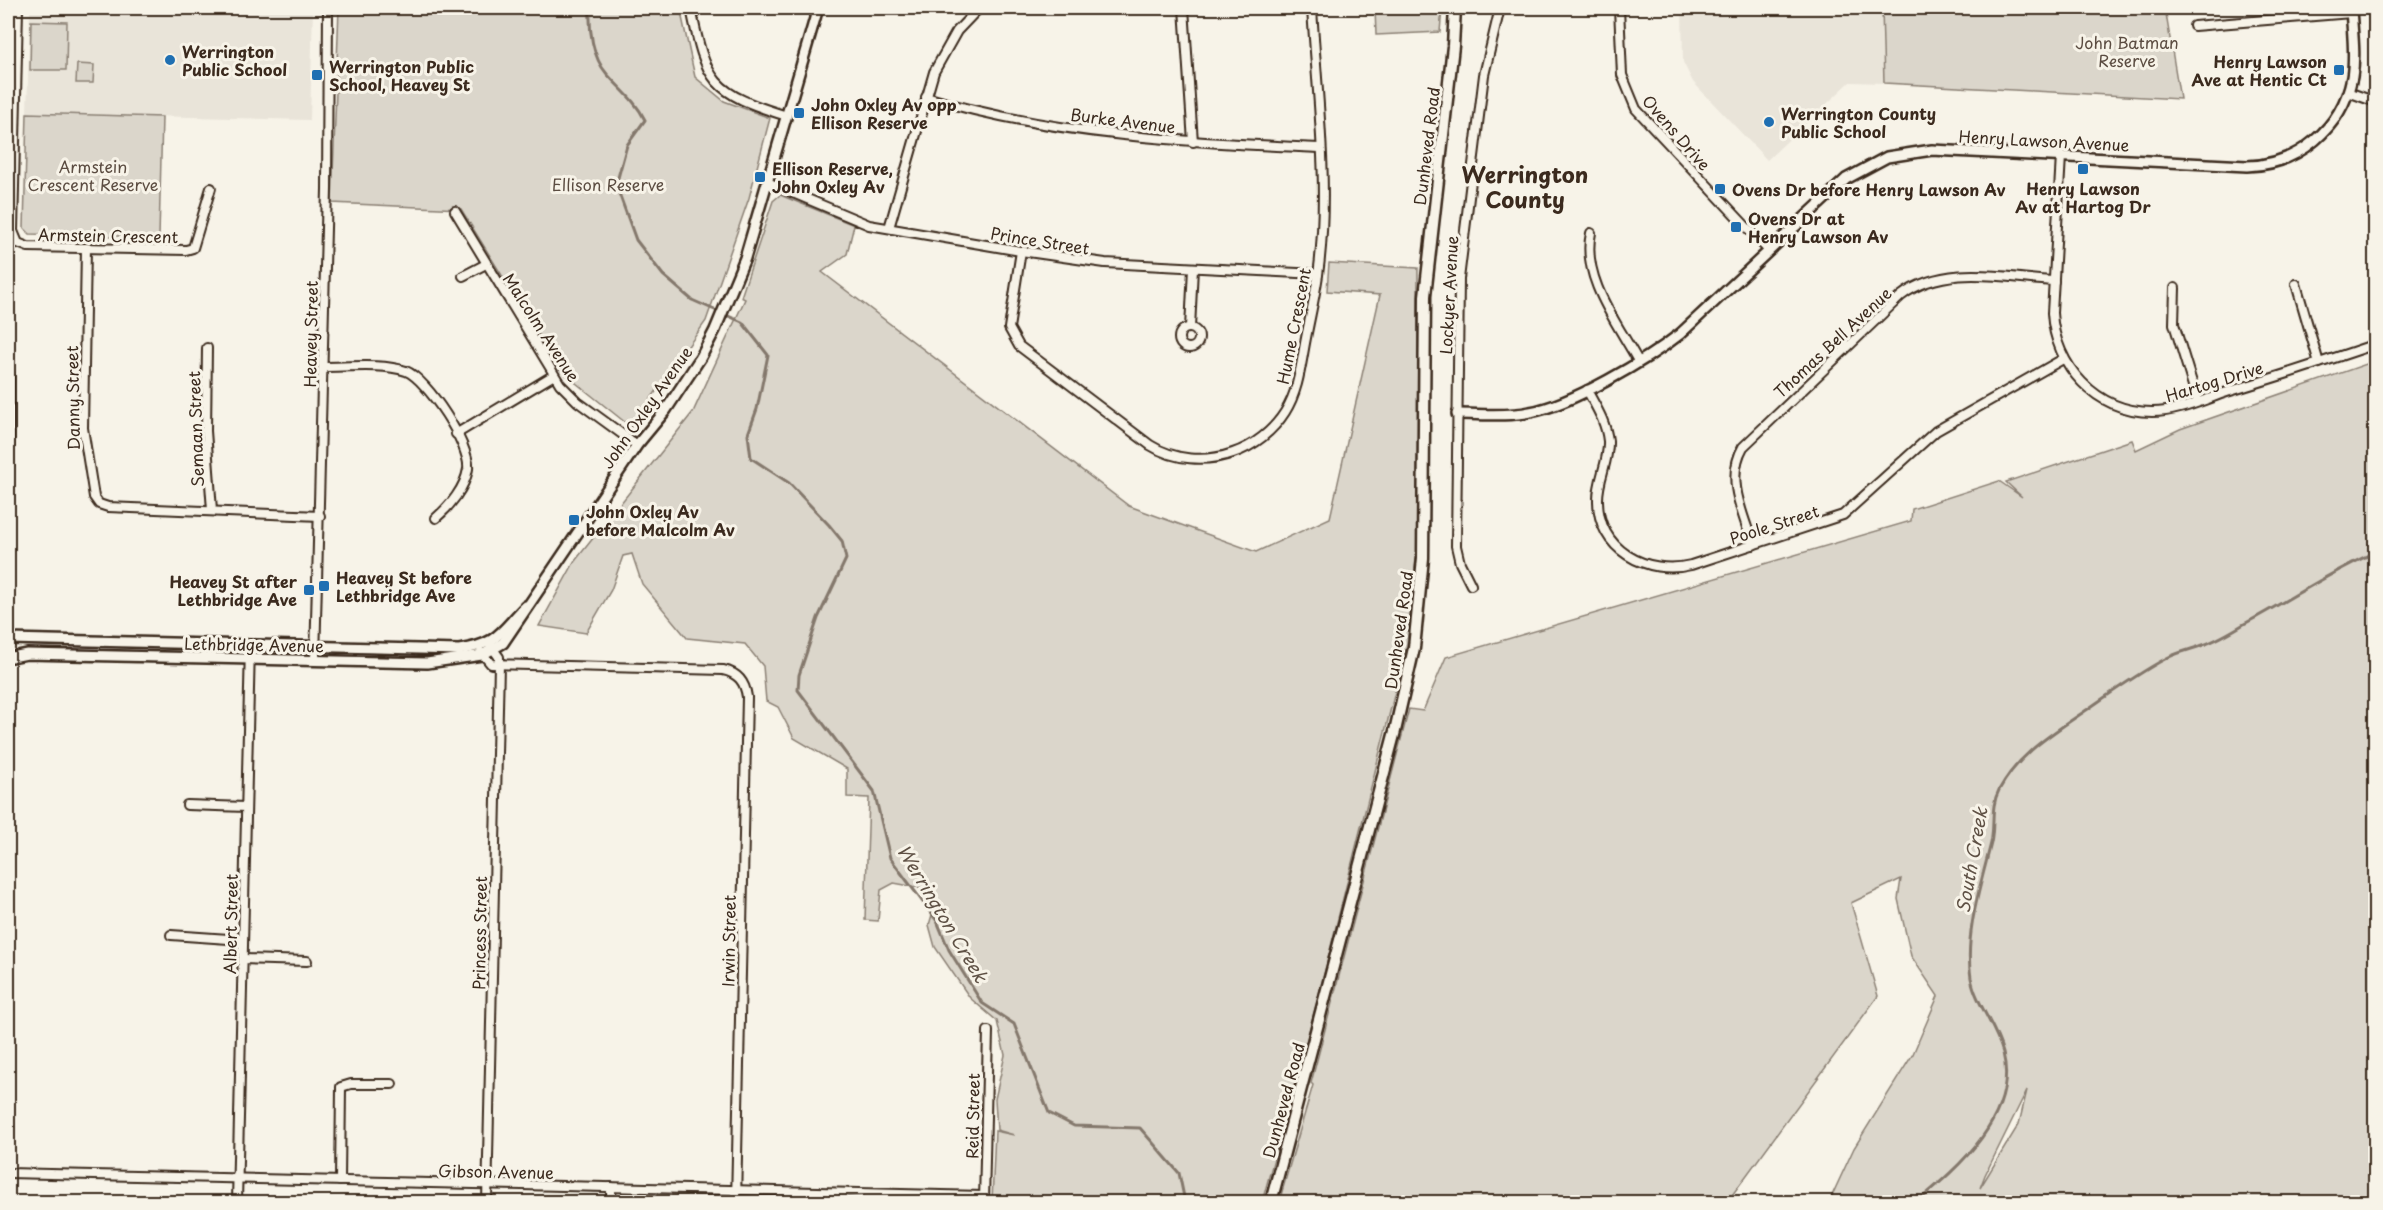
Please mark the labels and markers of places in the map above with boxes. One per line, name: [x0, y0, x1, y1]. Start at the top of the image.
place label: Werrington Public School: [182, 39, 287, 81]
place label: Henry Lawson Ave at Hentic Ct: [2191, 49, 2327, 91]
marker: Werrington Public School: [163, 53, 177, 67]
place label: Werrington Public School, Heavey St: [329, 54, 474, 96]
marker: Henry Lawson Ave at Hentic Ct: [2332, 63, 2346, 77]
marker: Werrington Public School, Heavey St: [310, 68, 324, 82]
place label: John Oxley Av opp Ellison Reserve: [811, 92, 957, 134]
place label: Werrington County Public School: [1781, 101, 1936, 143]
marker: John Oxley Av opp Ellison Reserve: [792, 106, 806, 120]
marker: Werrington County Public School: [1762, 115, 1776, 129]
place label: Ellison Reserve, John Oxley Av: [772, 156, 893, 198]
marker: Henry Lawson Av at Hartog Dr: [2076, 162, 2090, 176]
marker: Ellison Reserve, John Oxley Av: [753, 170, 767, 184]
place label: Henry Lawson Av at Hartog Dr: [2015, 176, 2151, 218]
place label: Ovens Dr before Henry Lawson Av: [1732, 177, 2006, 201]
marker: Ovens Dr before Henry Lawson Av: [1713, 182, 1727, 196]
place label: Ovens Dr at Henry Lawson Av: [1748, 206, 1888, 248]
marker: Ovens Dr at Henry Lawson Av: [1729, 220, 1743, 234]
place label: John Oxley Av before Malcolm Av: [586, 499, 735, 541]
marker: John Oxley Av before Malcolm Av: [567, 513, 581, 527]
place label: Heavey St before Lethbridge Ave: [336, 565, 472, 607]
place label: Heavey St after Lethbridge Ave: [170, 569, 298, 611]
marker: Heavey St before Lethbridge Ave: [317, 579, 331, 593]
marker: Heavey St after Lethbridge Ave: [302, 583, 316, 597]

